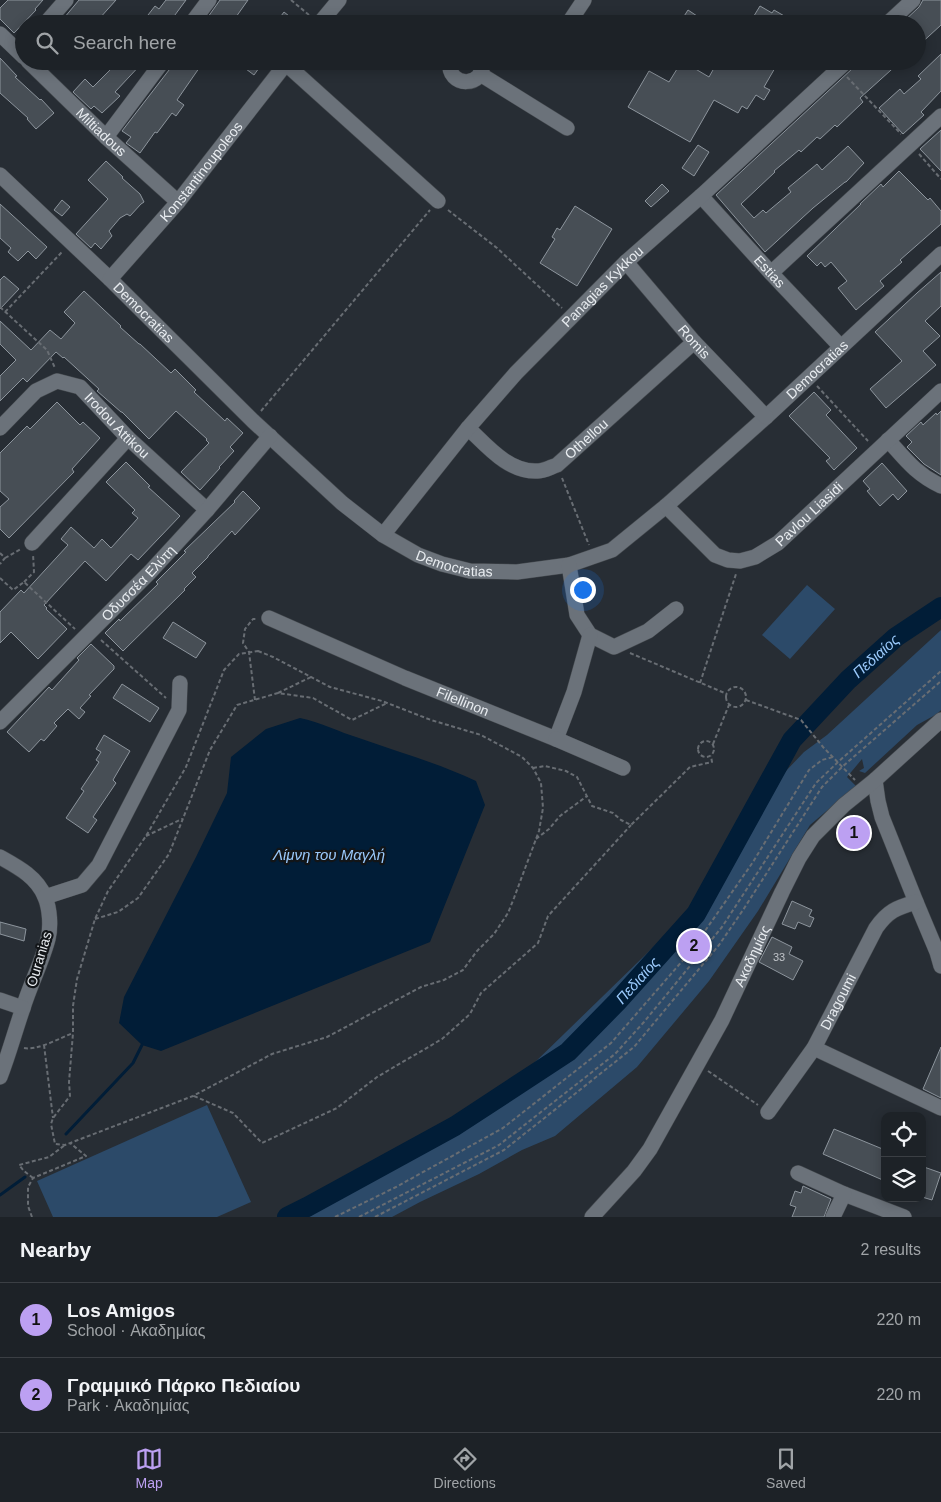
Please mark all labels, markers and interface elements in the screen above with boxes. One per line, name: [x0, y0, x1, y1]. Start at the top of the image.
search box: [15, 15, 926, 70]
icon: search: [33, 29, 61, 57]
text: Search here: [73, 32, 177, 53]
street label: Miltiadous: [73, 104, 130, 159]
street label: Konstantinoupoleos: [157, 118, 246, 225]
street label: Panagias Kykkou: [558, 243, 646, 330]
street label: Estias: [751, 252, 789, 291]
street label: Democratias: [110, 279, 177, 346]
street label: Romis: [675, 322, 714, 362]
street label: Democratias: [783, 337, 851, 402]
street label: Irodou Attikou: [81, 389, 153, 462]
street label: Othellou: [561, 415, 611, 462]
street label: Pavlou Liasidi: [772, 479, 846, 550]
street label: Οδυσσέα Ελύτη: [98, 542, 178, 624]
street label: Democratias: [414, 547, 493, 579]
your location: [570, 577, 596, 603]
water label: Πεδιαίος: [849, 630, 903, 681]
street label: Filellinon: [434, 684, 491, 719]
pin: 1: [838, 814, 870, 852]
water label: Λίμνη του Μαγλή: [272, 846, 385, 863]
street label: Ακαδημίας: [731, 922, 773, 989]
pin: 2: [678, 927, 710, 965]
street label: Ouranias: [23, 929, 55, 989]
house number: 33: [773, 951, 785, 963]
water label: Πεδιαίος: [612, 952, 663, 1007]
street label: Dragoumi: [817, 971, 859, 1032]
map controls: [881, 1112, 926, 1202]
button: locate: [881, 1112, 926, 1157]
button: layers: [881, 1157, 926, 1202]
text: Nearby: [20, 1238, 91, 1261]
text: 2 results: [861, 1241, 921, 1258]
text: Los Amigos: [67, 1300, 175, 1321]
text: 1: [32, 1311, 40, 1328]
text: 220 m: [877, 1311, 921, 1328]
text: School · Ακαδημίας: [67, 1322, 205, 1339]
text: Γραμμικό Πάρκο Πεδιαίου: [67, 1375, 300, 1396]
text: 2: [32, 1386, 40, 1403]
text: 220 m: [877, 1386, 921, 1403]
text: Park · Ακαδημίας: [67, 1397, 189, 1414]
tab: Map: [135, 1445, 163, 1491]
tab: Directions: [434, 1445, 496, 1491]
tab: Saved: [766, 1445, 806, 1491]

